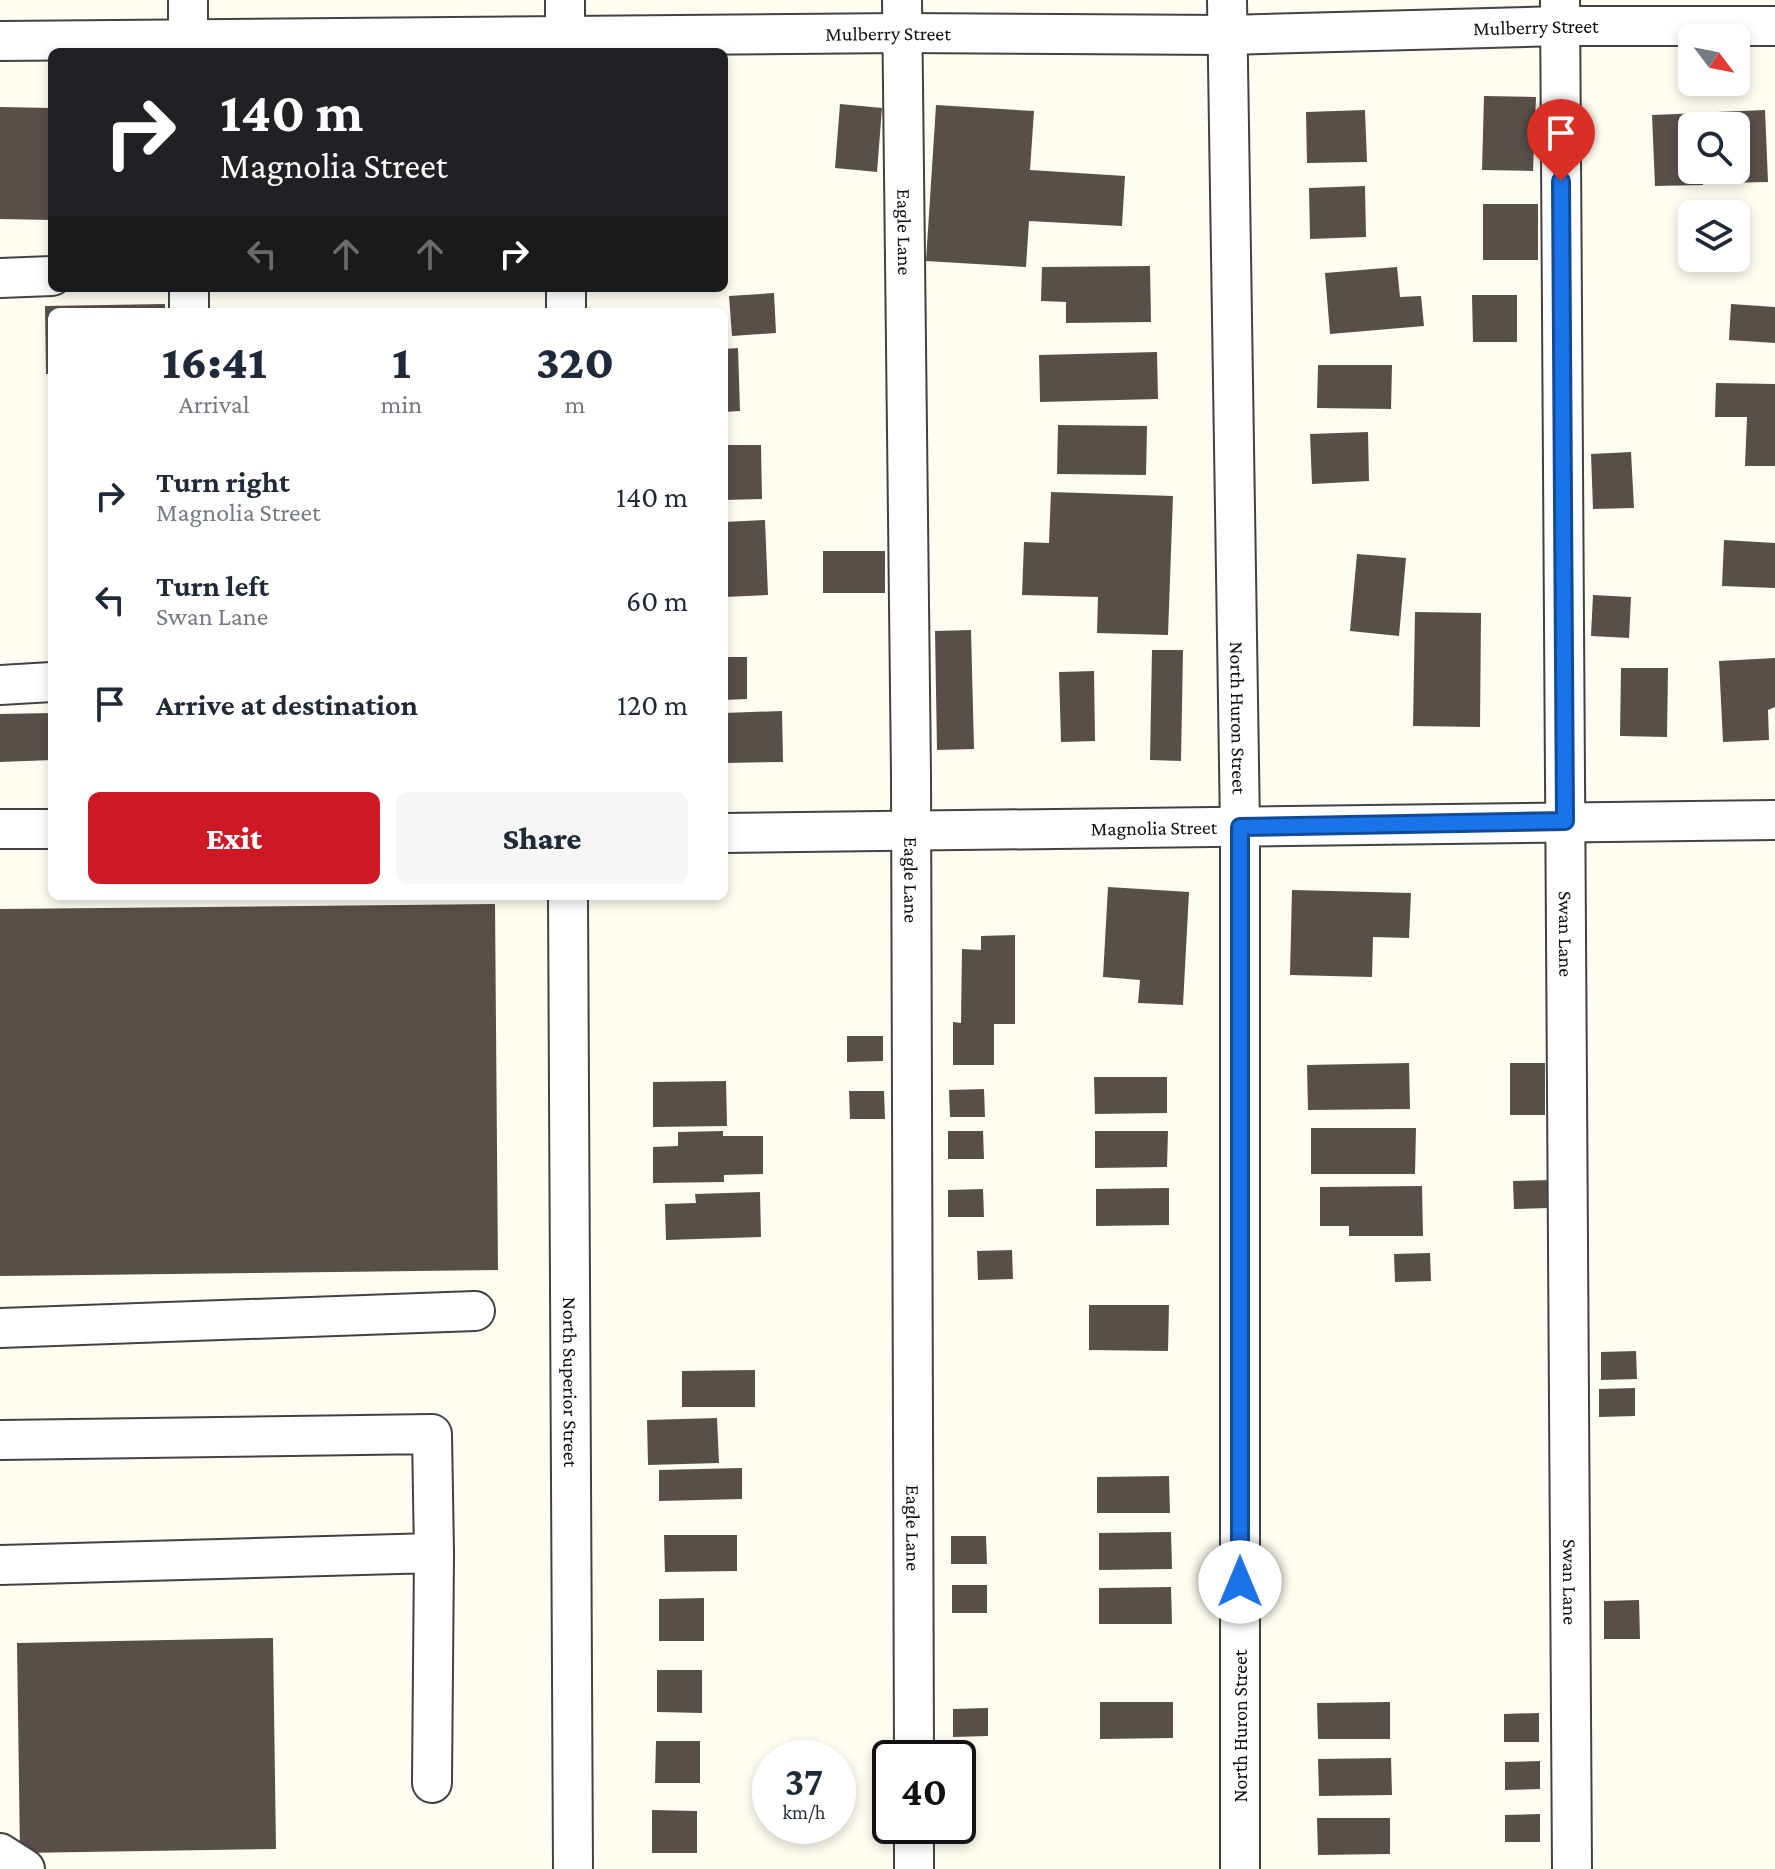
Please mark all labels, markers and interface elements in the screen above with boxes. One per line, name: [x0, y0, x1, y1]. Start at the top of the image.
street label: Mulberry Street: [1473, 15, 1599, 39]
street label: Mulberry Street: [825, 22, 951, 45]
north arrow: [1678, 24, 1750, 96]
map controls: [1678, 24, 1750, 272]
icon: right: [88, 80, 192, 184]
text: 140 m: [220, 81, 363, 143]
pin: [1527, 99, 1595, 181]
icon: arrive: [1539, 111, 1583, 155]
button: search: [1678, 112, 1750, 184]
text: Magnolia Street: [220, 146, 448, 186]
street label: Eagle Lane: [892, 189, 916, 276]
button: layers: [1678, 200, 1750, 272]
icon: left: [240, 232, 284, 276]
icon: ahead: [324, 232, 368, 276]
icon: ahead: [408, 232, 452, 276]
icon: right: [492, 232, 536, 276]
text: 16:41: [162, 335, 267, 388]
text: 1: [392, 335, 411, 388]
text: 320: [536, 335, 614, 388]
text: Arrival: [179, 390, 250, 419]
text: min: [380, 390, 422, 419]
text: m: [565, 390, 586, 419]
text: Turn right: [156, 465, 290, 498]
icon: right: [88, 474, 132, 518]
text: 140 m: [616, 480, 688, 513]
text: Magnolia Street: [156, 498, 321, 527]
text: Turn left: [156, 569, 269, 602]
icon: left: [88, 578, 132, 622]
text: 60 m: [626, 584, 688, 617]
text: Swan Lane: [156, 602, 268, 631]
street label: North Huron Street: [1226, 641, 1250, 795]
icon: arrive: [88, 682, 132, 726]
text: Arrive at destination: [156, 688, 418, 721]
text: 120 m: [617, 688, 688, 721]
button: Exit: [88, 792, 380, 884]
button: Share: [396, 792, 688, 884]
street label: Magnolia Street: [1091, 816, 1218, 840]
street label: Eagle Lane: [899, 837, 922, 923]
street label: Swan Lane: [1555, 891, 1577, 977]
street label: North Superior Street: [558, 1297, 582, 1468]
street label: Eagle Lane: [901, 1485, 924, 1571]
street label: Swan Lane: [1559, 1539, 1581, 1625]
position arrow: [1198, 1540, 1282, 1624]
street label: North Huron Street: [1229, 1649, 1251, 1802]
speed limit sign: 40: [872, 1740, 976, 1844]
text: 37: [785, 1759, 823, 1804]
text: km/h: [782, 1801, 826, 1823]

